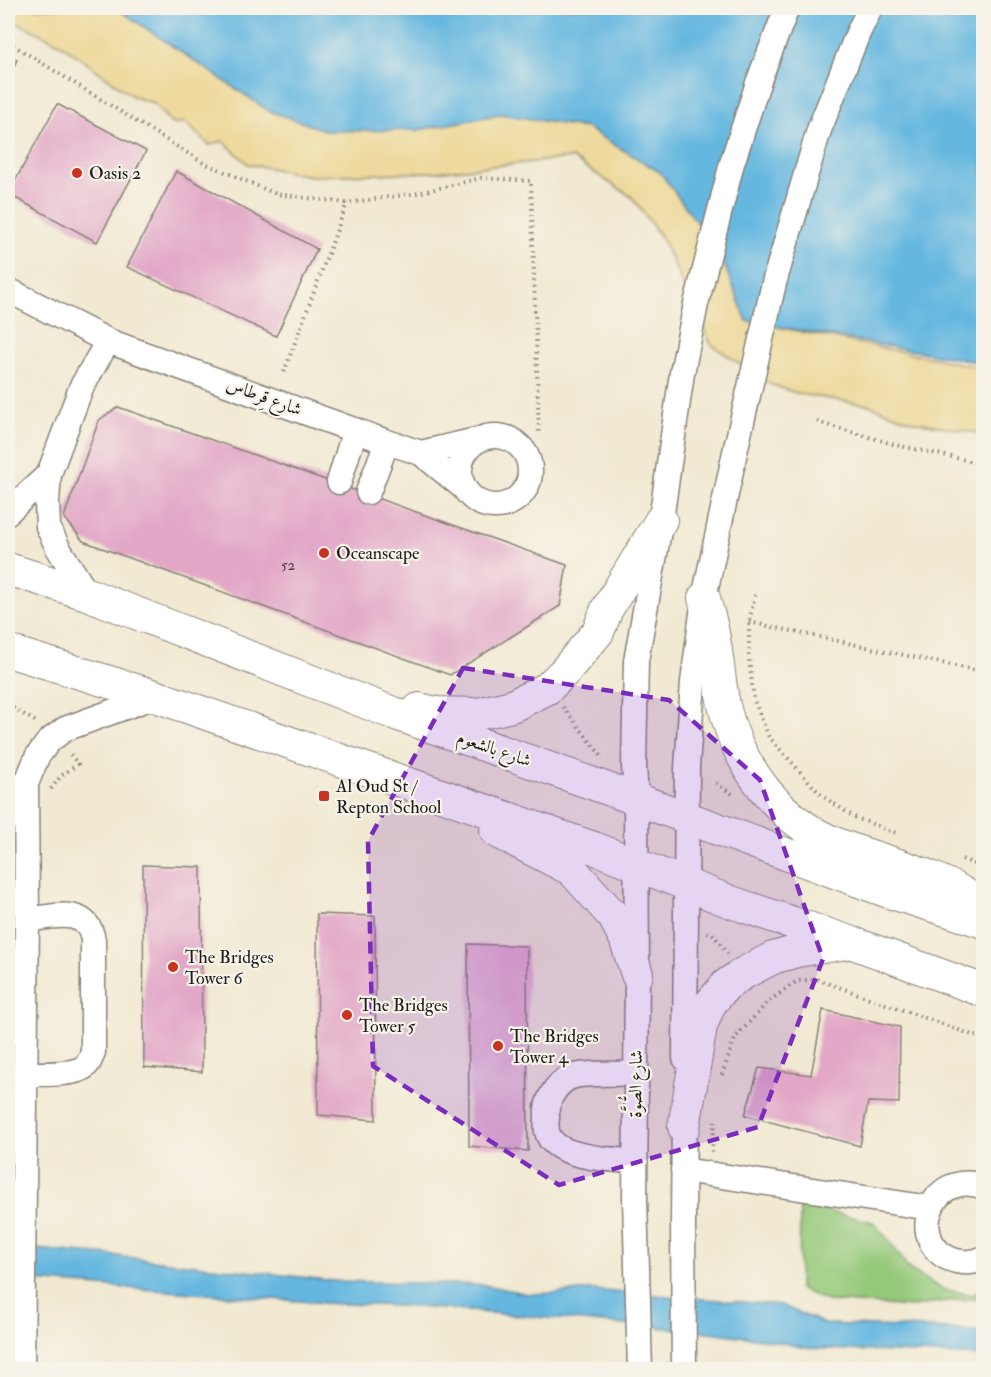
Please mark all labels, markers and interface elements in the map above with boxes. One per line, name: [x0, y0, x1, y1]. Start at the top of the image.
place label: Oasis 2: [89, 162, 141, 185]
marker: Oasis 2: [70, 166, 84, 180]
street label: شارع قِرطاس: [222, 373, 305, 424]
place label: Oceanscape: [336, 542, 420, 565]
marker: Oceanscape: [317, 546, 331, 560]
house number: 52: [281, 556, 295, 575]
street label: شارع بالشعوم: [453, 726, 534, 776]
place label: Al Oud St / Repton School: [335, 775, 442, 819]
marker: Al Oud St / Repton School: [317, 789, 331, 803]
place label: The Bridges Tower 6: [185, 946, 274, 990]
marker: The Bridges Tower 6: [166, 960, 180, 974]
place label: The Bridges Tower 5: [359, 994, 448, 1038]
marker: The Bridges Tower 5: [340, 1008, 354, 1022]
place label: The Bridges Tower 4: [510, 1025, 599, 1069]
marker: The Bridges Tower 4: [491, 1039, 505, 1053]
street label: شارع الصُّوَّة: [617, 1050, 651, 1118]

